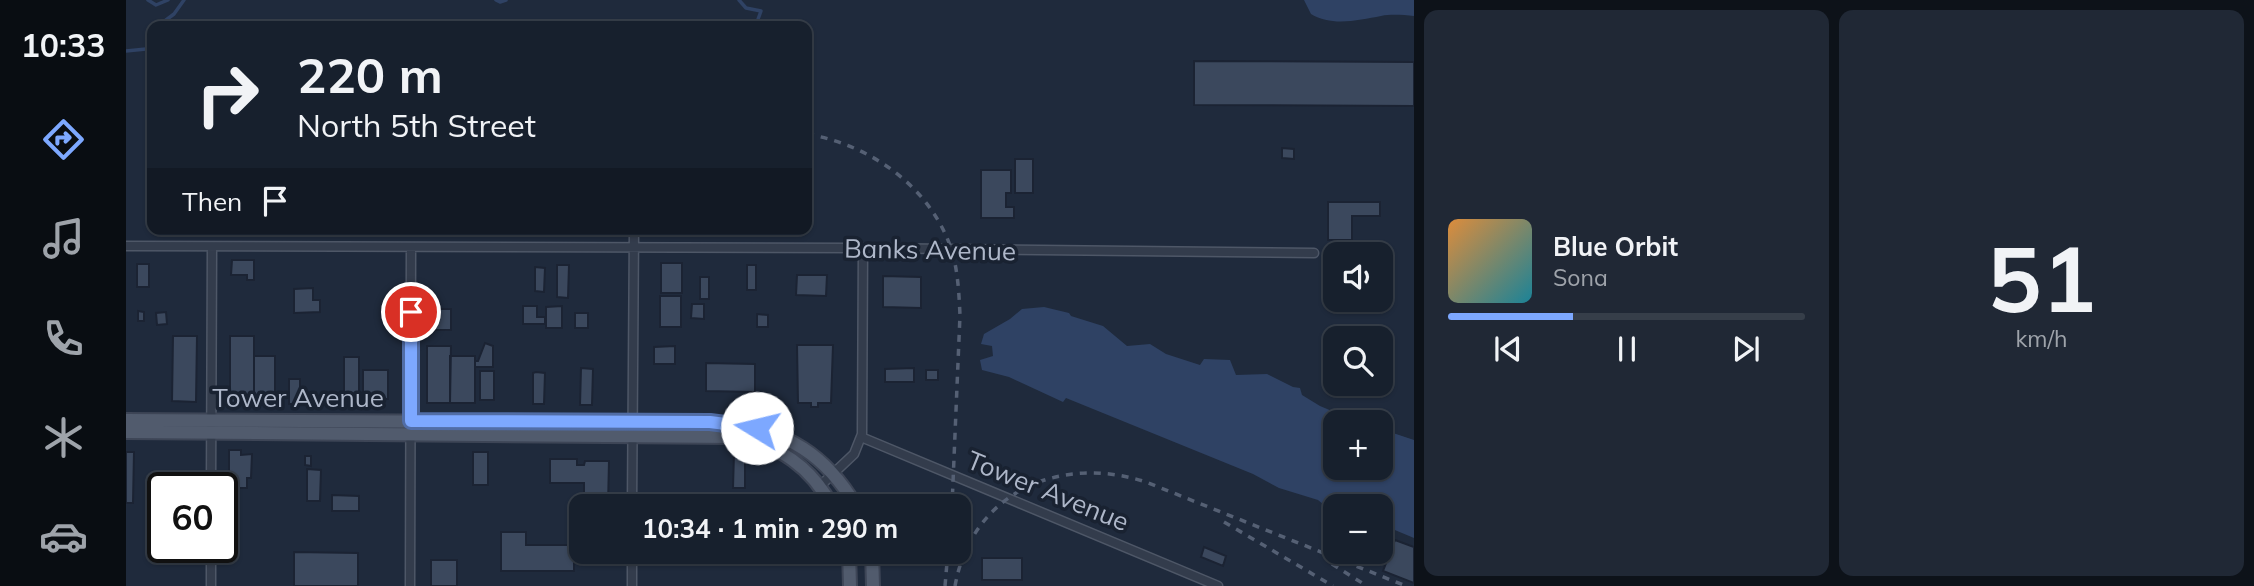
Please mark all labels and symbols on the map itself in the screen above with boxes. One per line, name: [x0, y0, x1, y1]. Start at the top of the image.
street label: Banks Avenue: [844, 232, 1016, 267]
pin: [381, 282, 441, 342]
street label: Tower Avenue: [212, 381, 384, 414]
position arrow: [720, 391, 794, 465]
street label: Tower Avenue: [962, 443, 1134, 538]
speed limit sign: 60: [147, 472, 238, 563]

